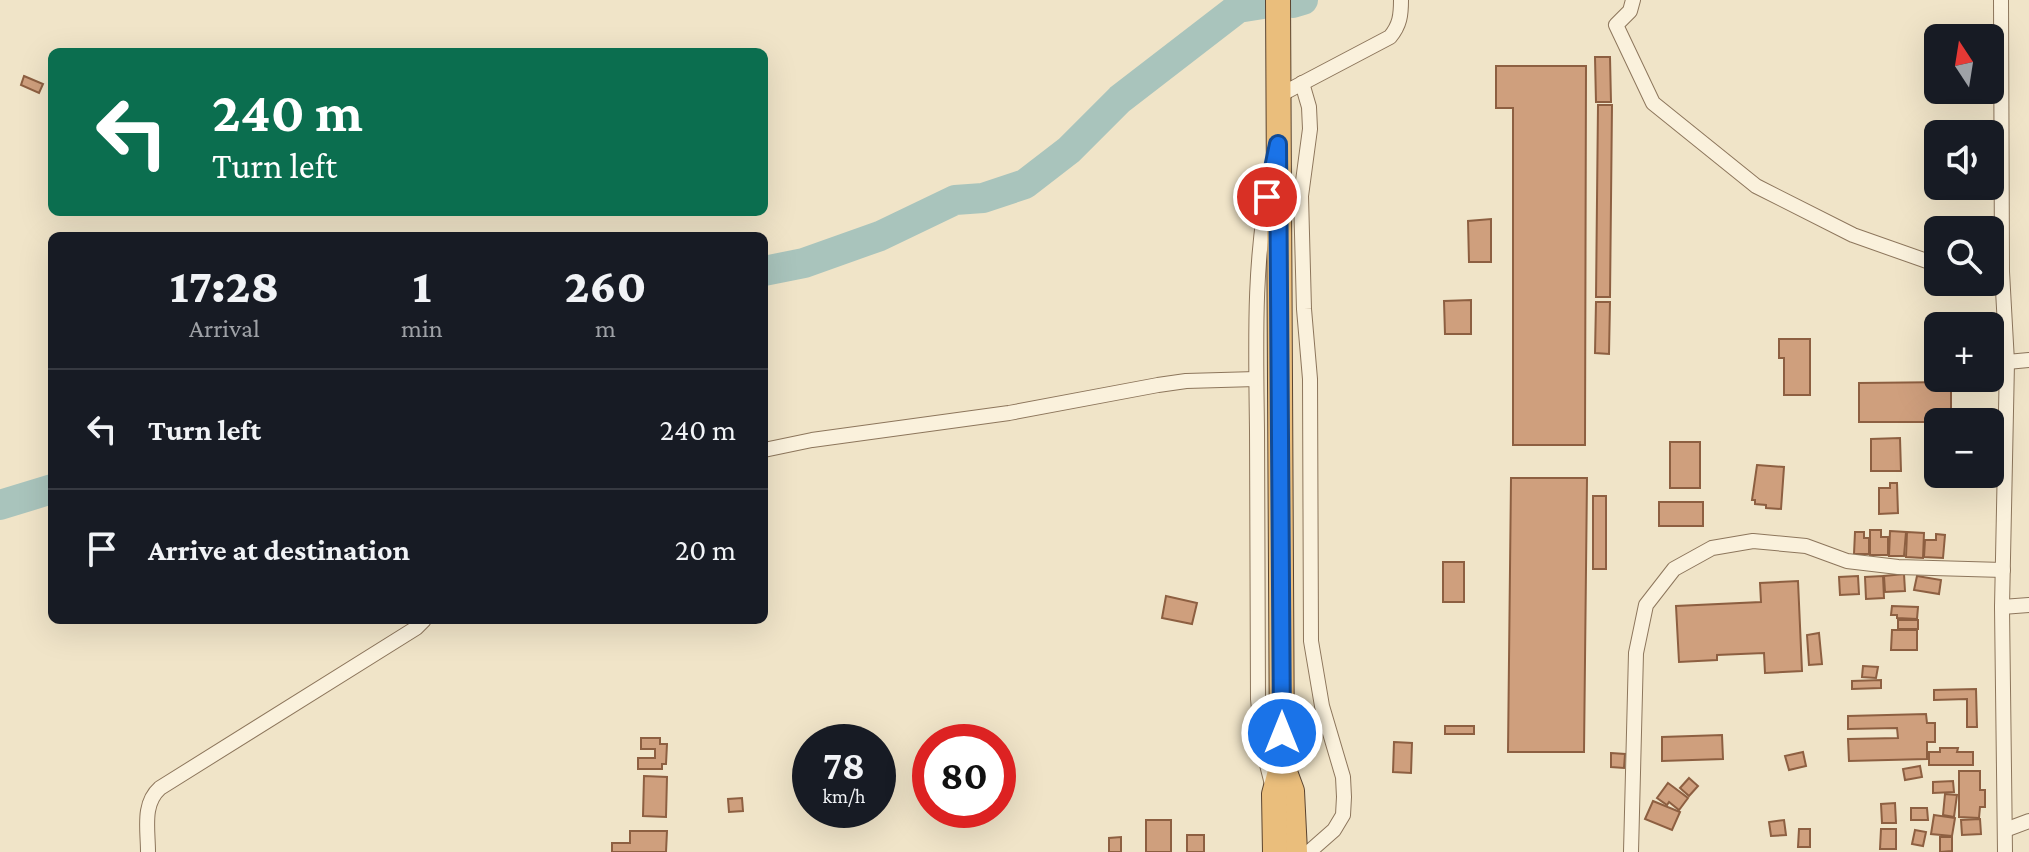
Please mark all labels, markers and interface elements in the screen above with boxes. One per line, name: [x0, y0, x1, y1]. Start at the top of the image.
north arrow: [1924, 24, 2004, 104]
map controls: [1924, 24, 2004, 488]
icon: left: [80, 80, 184, 184]
text: 240 m: [212, 81, 363, 143]
button: sound: [1924, 120, 2004, 200]
text: Turn left: [212, 146, 337, 186]
pin: [1233, 163, 1301, 231]
icon: arrive: [1245, 175, 1289, 219]
button: search: [1924, 216, 2004, 296]
text: 17:28: [170, 259, 279, 312]
text: 1: [412, 259, 431, 312]
text: 260: [564, 259, 646, 312]
button: +: [1924, 312, 2004, 392]
text: Arrival: [189, 314, 260, 343]
text: min: [401, 314, 443, 343]
text: m: [595, 314, 616, 343]
icon: left: [80, 407, 124, 451]
button: −: [1924, 408, 2004, 488]
text: Turn left: [148, 413, 261, 446]
text: 240 m: [660, 413, 736, 446]
icon: arrive: [80, 527, 124, 571]
text: Arrive at destination: [148, 533, 410, 566]
text: 20 m: [675, 533, 736, 566]
position arrow: [1240, 691, 1324, 775]
speed limit sign: 80: [912, 724, 1016, 828]
text: 78: [823, 743, 865, 788]
text: km/h: [822, 785, 866, 807]

